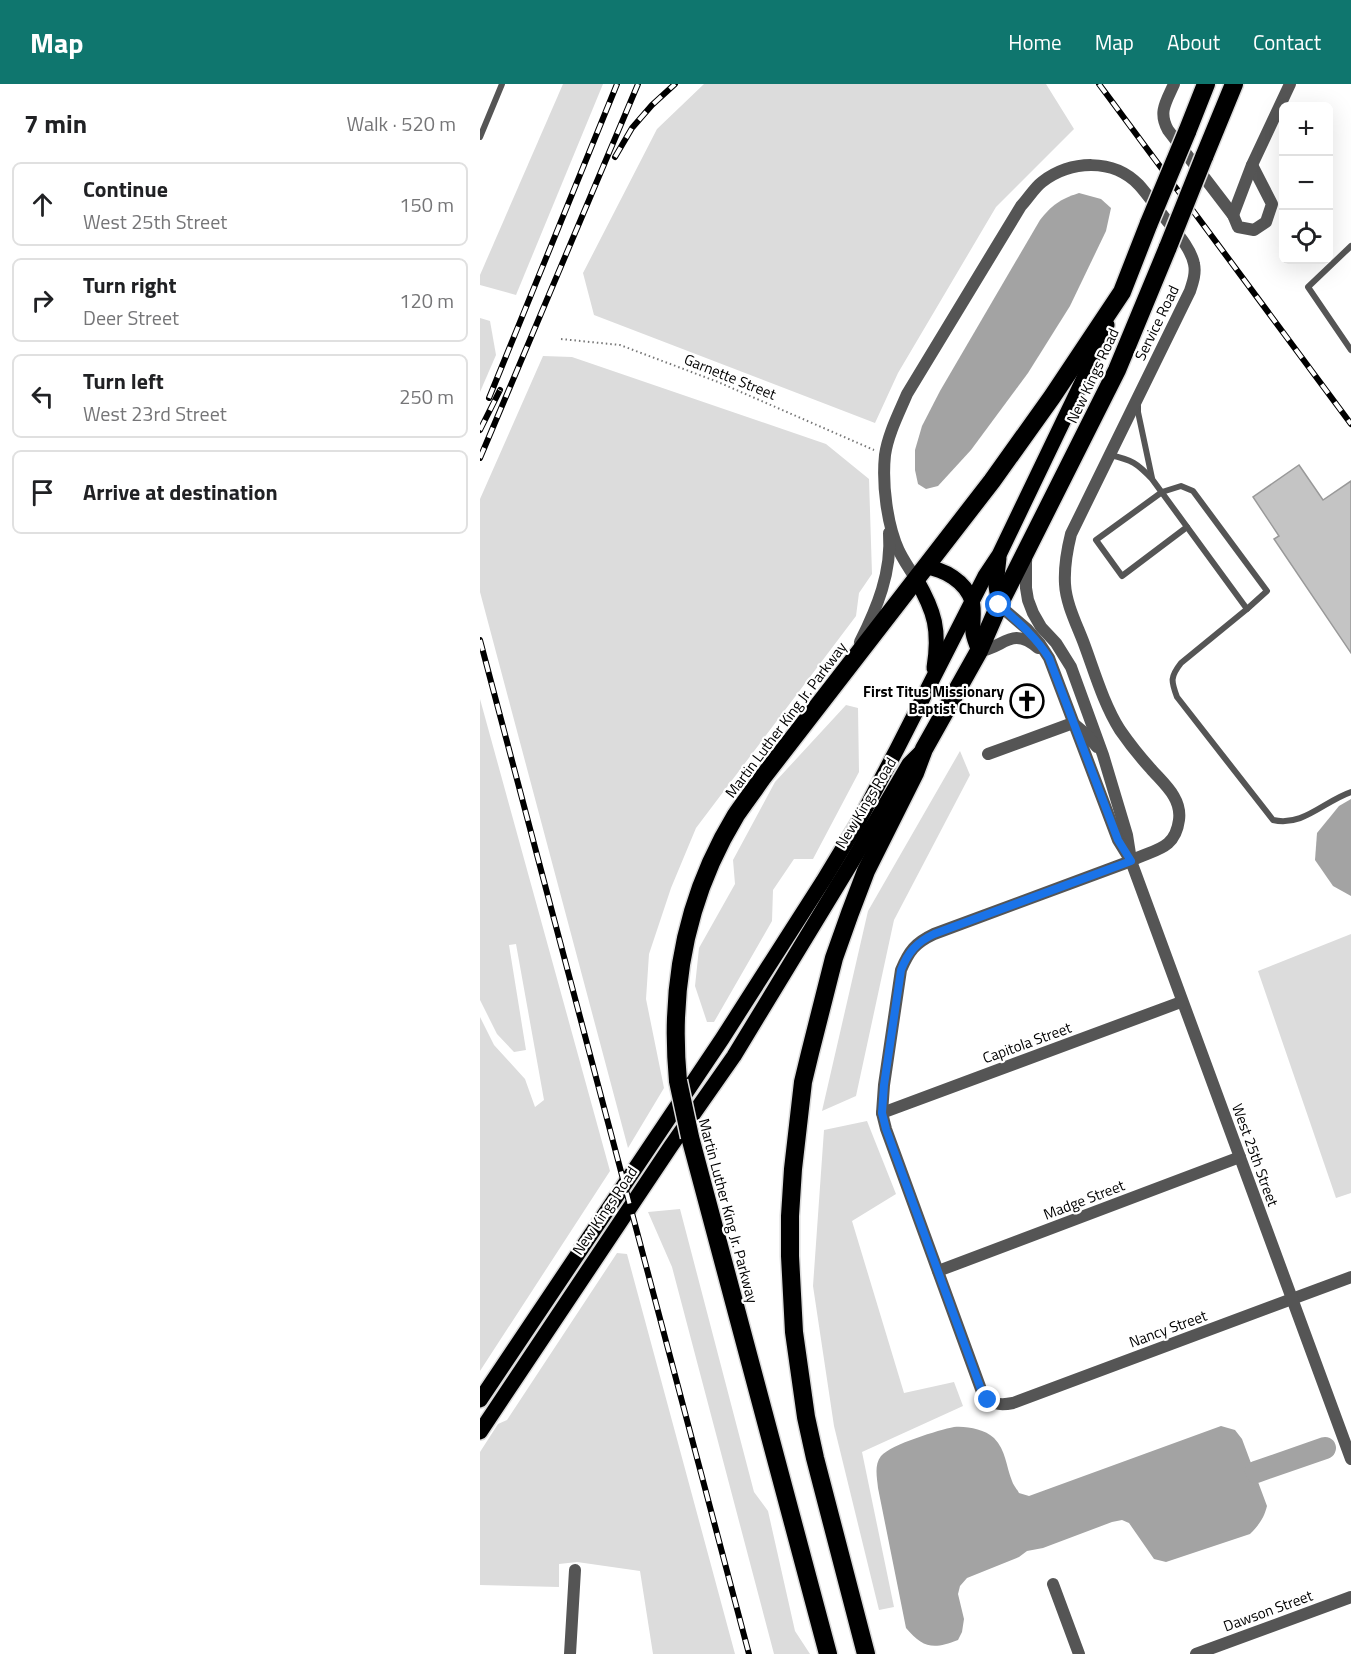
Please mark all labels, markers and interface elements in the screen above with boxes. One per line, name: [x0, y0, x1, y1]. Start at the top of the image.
text: Map: [30, 21, 84, 64]
text: Home: [1008, 26, 1062, 58]
text: Map: [1095, 26, 1134, 58]
text: About: [1167, 26, 1220, 58]
text: Contact: [1253, 26, 1321, 58]
map controls: [1279, 102, 1333, 264]
button: +: [1279, 102, 1333, 156]
text: 7 min: [24, 104, 87, 143]
text: Walk · 520 m: [347, 108, 456, 139]
button: −: [1279, 156, 1333, 210]
text: Continue: [83, 172, 168, 206]
icon: ahead: [26, 188, 59, 221]
text: 150 m: [399, 189, 454, 220]
text: West 25th Street: [83, 206, 227, 237]
button: locate: [1279, 210, 1333, 264]
text: Turn right: [83, 268, 177, 302]
street label: Service Road: [1128, 281, 1185, 364]
icon: right: [26, 284, 59, 317]
text: 120 m: [399, 285, 454, 316]
text: Deer Street: [83, 302, 179, 333]
street label: New Kings Road: [1060, 324, 1125, 427]
street label: Garnette Street: [681, 348, 780, 406]
text: Turn left: [83, 364, 164, 398]
icon: left: [26, 380, 59, 413]
text: 250 m: [399, 381, 454, 412]
text: West 23rd Street: [83, 398, 227, 429]
text: Arrive at destination: [83, 475, 278, 509]
icon: arrive: [26, 476, 59, 509]
route start: [985, 591, 1011, 617]
street label: Martin Luther King Jr. Parkway: [719, 637, 852, 803]
place label: First Titus Missionary Baptist Church: [863, 680, 1004, 720]
church icon: First Titus Missionary Baptist Church: [1009, 683, 1045, 719]
street label: New Kings Road: [829, 753, 902, 853]
street label: Capitola Street: [979, 1016, 1075, 1069]
street label: West 25th Street: [1226, 1100, 1285, 1210]
street label: Martin Luther King Jr. Parkway: [693, 1116, 764, 1306]
street label: New Kings Road: [566, 1162, 643, 1260]
street label: Madge Street: [1040, 1173, 1128, 1226]
street label: Nancy Street: [1126, 1304, 1211, 1353]
route end: [974, 1386, 1000, 1412]
street label: Dawson Street: [1220, 1583, 1316, 1637]

